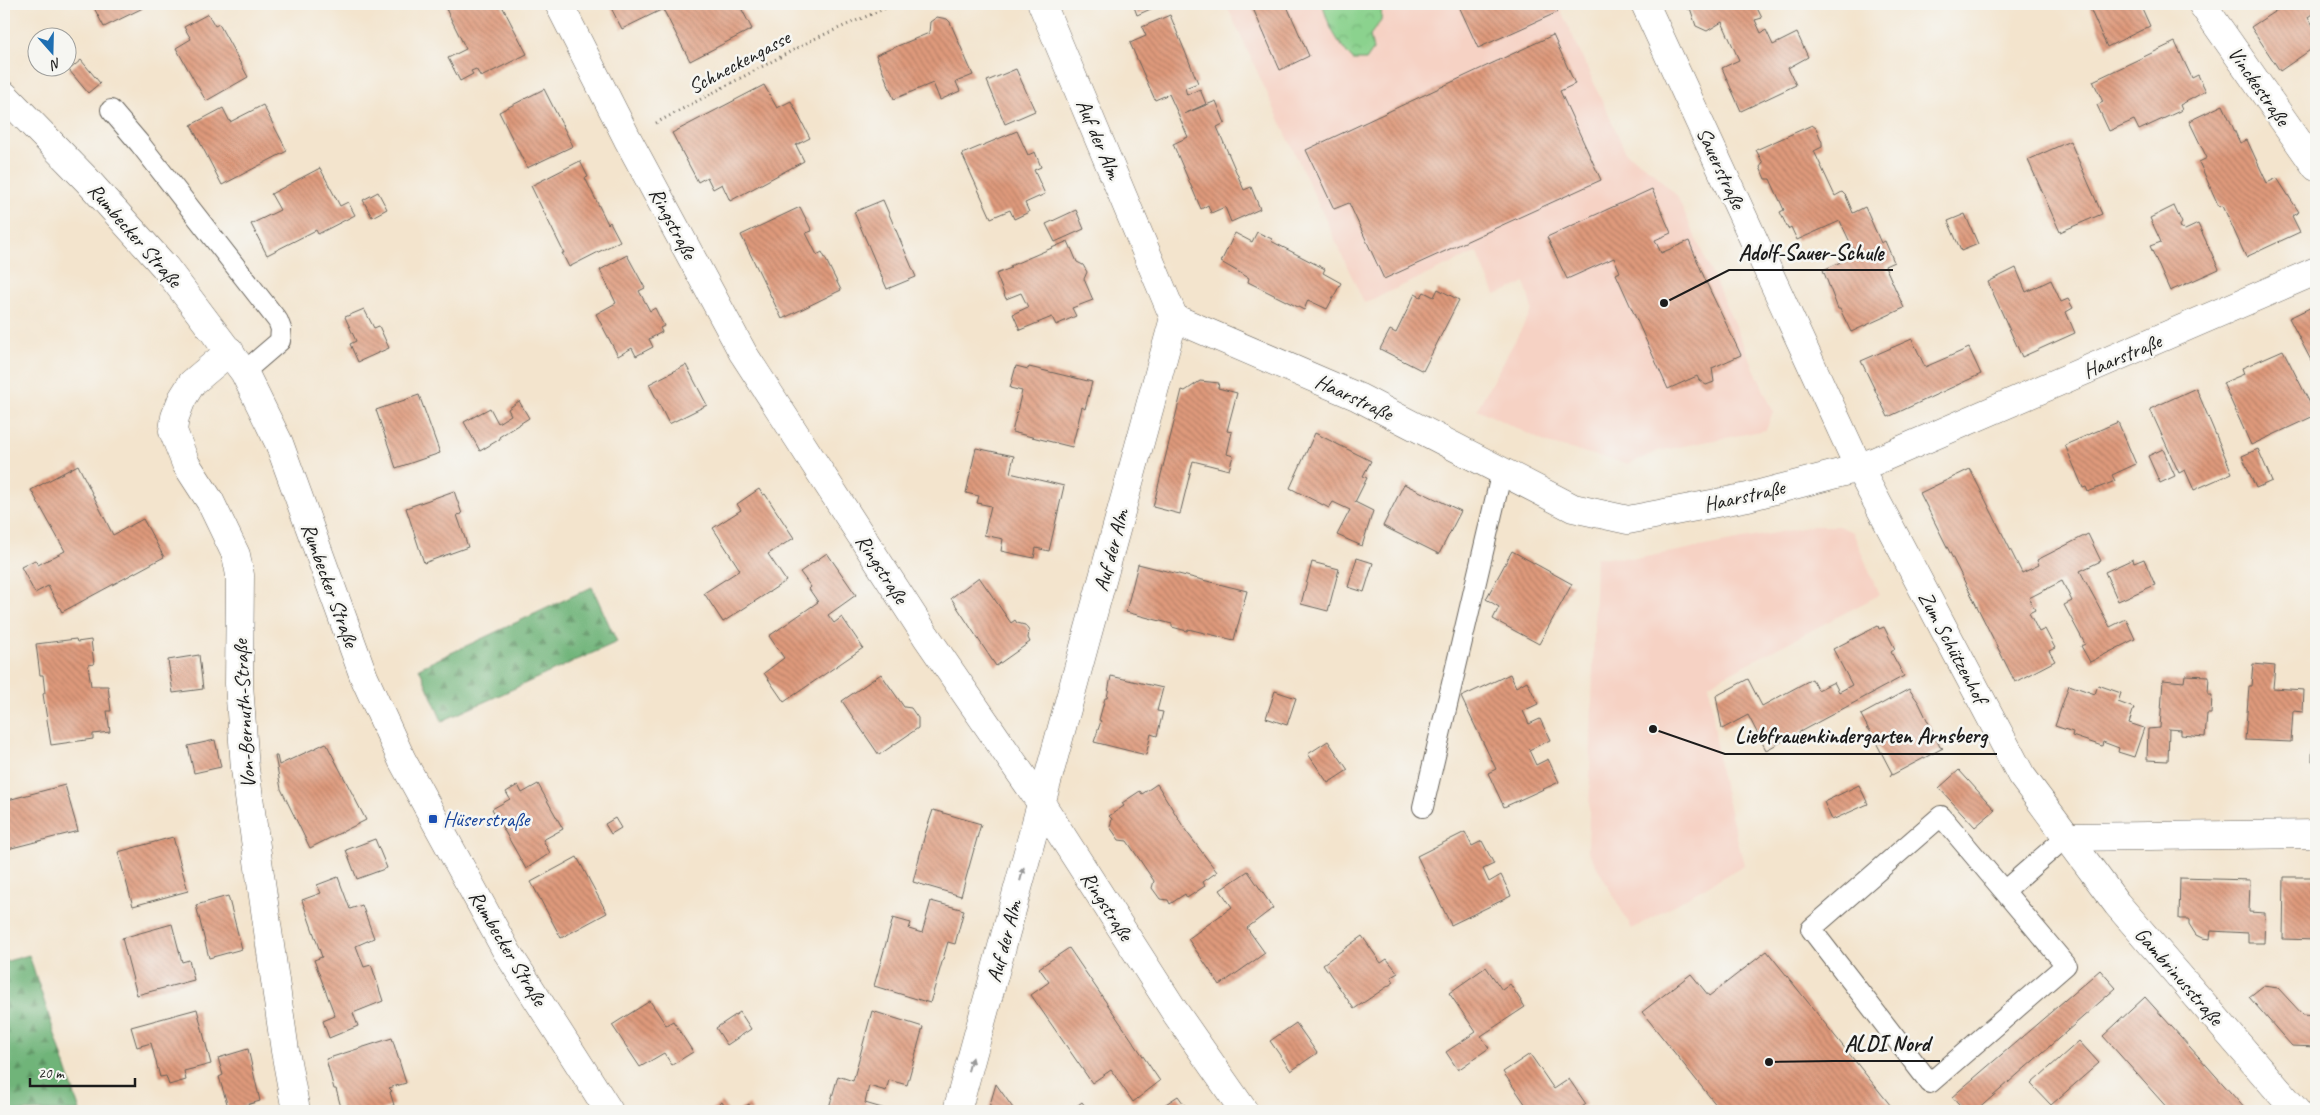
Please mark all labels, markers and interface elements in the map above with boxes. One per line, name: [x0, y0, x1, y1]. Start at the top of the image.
street label: Schneckengasse: [684, 23, 796, 100]
north arrow: [28, 28, 78, 78]
street label: Vinckestraße: [2222, 41, 2297, 133]
text: N: [47, 54, 63, 74]
street label: Auf der Alm: [1071, 95, 1128, 184]
street label: Sauerstraße: [1691, 123, 1752, 215]
street label: Rumbecker Straße: [83, 177, 189, 294]
street label: Ringstraße: [643, 183, 704, 265]
callout: Adolf-Sauer-Schule: [1729, 233, 1893, 270]
text: Adolf-Sauer-Schule: [1739, 239, 1885, 267]
street label: Haarstraße: [2079, 327, 2167, 384]
street label: Haarstraße: [1311, 368, 1399, 427]
street label: Haarstraße: [1701, 474, 1789, 518]
street label: Auf der Alm: [1088, 505, 1135, 594]
street label: Rumbecker Straße: [296, 519, 365, 653]
street label: Ringstraße: [850, 529, 915, 610]
street label: Zum Schützenhof: [1913, 587, 1995, 711]
street label: Von-Bernuth-Straße: [227, 637, 261, 789]
callout: Liebfrauenkindergarten Arnsberg: [1725, 717, 1997, 754]
text: Liebfrauenkindergarten Arnsberg: [1735, 722, 1989, 750]
place label: Hüserstraße: [443, 806, 532, 832]
marker: Hüserstraße: [427, 813, 439, 825]
one-way arrow: [1019, 866, 1027, 881]
street label: Ringstraße: [1075, 866, 1140, 947]
street label: Rumbecker Straße: [463, 886, 554, 1012]
street label: Auf der Alm: [981, 896, 1028, 985]
street label: Gambrinusstraße: [2129, 921, 2230, 1032]
callout: ALDI Nord: [1834, 1024, 1940, 1061]
text: ALDI Nord: [1844, 1030, 1934, 1058]
scale bar: [30, 1055, 135, 1087]
one-way arrow: [966, 1057, 974, 1072]
text: 20 m: [38, 1064, 65, 1083]

